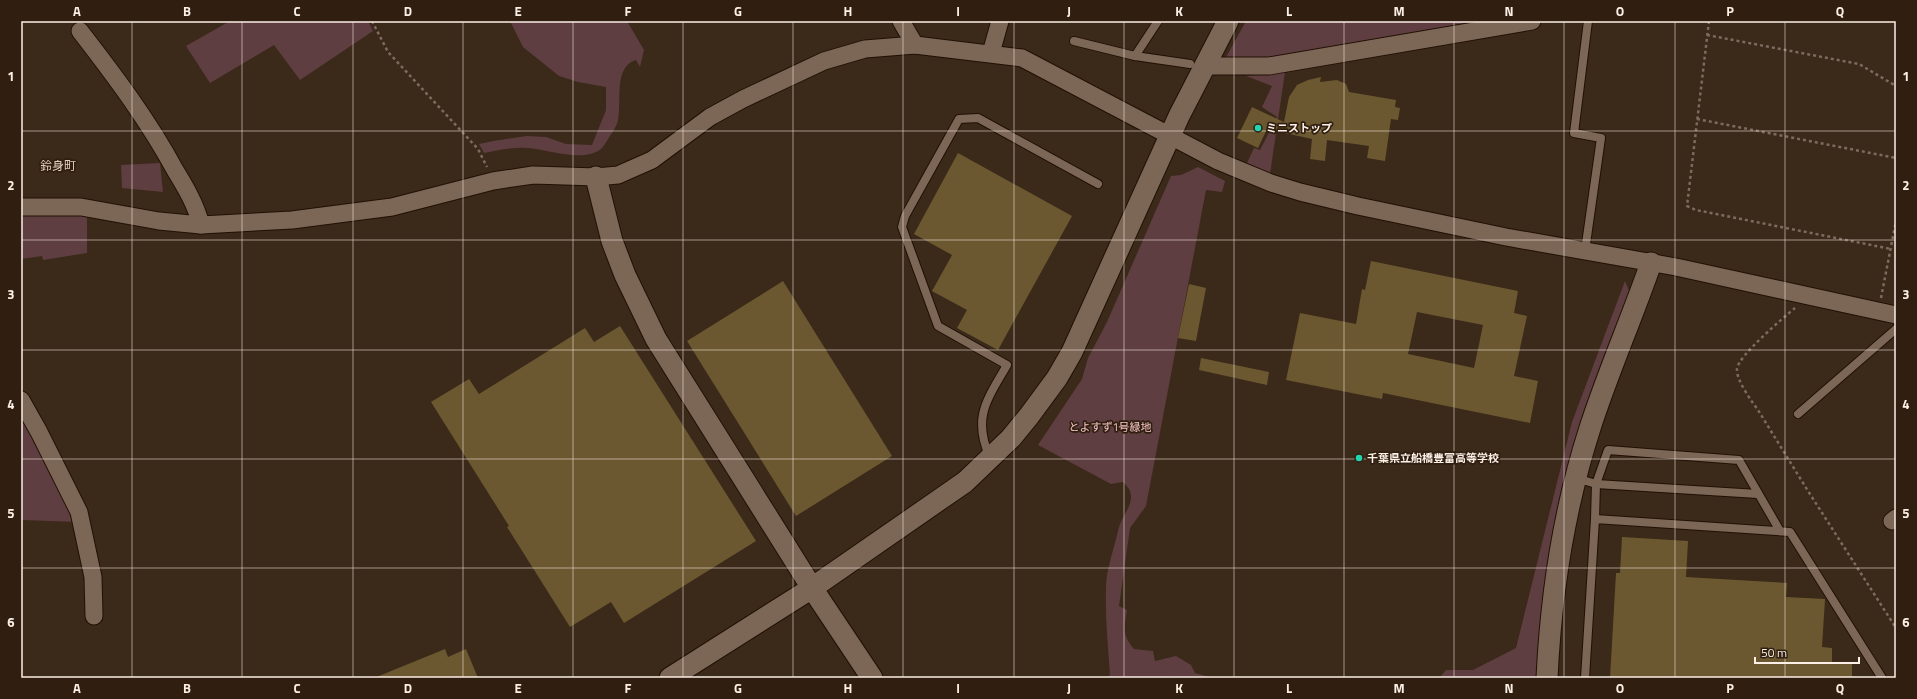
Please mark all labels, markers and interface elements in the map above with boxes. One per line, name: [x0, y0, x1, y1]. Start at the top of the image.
text: A: [73, 1, 81, 21]
text: B: [183, 1, 191, 21]
text: C: [293, 1, 301, 21]
text: D: [404, 1, 412, 21]
text: E: [514, 1, 522, 21]
text: F: [625, 1, 632, 21]
text: G: [734, 1, 742, 21]
text: H: [844, 1, 852, 21]
text: I: [956, 1, 960, 21]
text: J: [1067, 1, 1071, 21]
text: K: [1175, 1, 1183, 21]
text: L: [1286, 1, 1292, 21]
text: M: [1393, 1, 1405, 21]
text: N: [1504, 1, 1514, 21]
text: O: [1616, 1, 1624, 21]
text: P: [1726, 1, 1734, 21]
text: Q: [1836, 1, 1844, 21]
text: 1: [7, 66, 15, 86]
text: 1: [1902, 66, 1910, 86]
place label: ミニストップ: [1266, 120, 1332, 136]
marker: ミニストップ: [1253, 123, 1263, 133]
district label: 鈴身町: [40, 156, 76, 175]
text: 2: [7, 175, 15, 195]
text: 2: [1902, 175, 1910, 195]
text: 3: [7, 284, 15, 304]
text: 3: [1902, 284, 1910, 304]
text: 4: [7, 394, 15, 414]
text: 4: [1902, 394, 1910, 414]
park label: とよすず1号緑地: [1068, 419, 1152, 435]
place label: 千葉県立船橋豊富高等学校: [1367, 450, 1499, 466]
marker: 千葉県立船橋豊富高等学校: [1354, 453, 1364, 463]
text: 5: [7, 503, 15, 523]
text: 5: [1902, 503, 1910, 523]
text: 6: [7, 612, 15, 632]
text: 6: [1902, 612, 1910, 632]
scale bar: [1755, 639, 1859, 665]
text: 50 m: [1761, 643, 1787, 662]
text: A: [73, 678, 81, 698]
text: B: [183, 678, 191, 698]
text: C: [293, 678, 301, 698]
text: D: [404, 678, 412, 698]
text: E: [514, 678, 522, 698]
text: F: [625, 678, 632, 698]
text: G: [734, 678, 742, 698]
text: H: [844, 678, 852, 698]
text: I: [956, 678, 960, 698]
text: J: [1067, 678, 1071, 698]
text: K: [1175, 678, 1183, 698]
text: L: [1286, 678, 1292, 698]
text: M: [1393, 678, 1405, 698]
text: N: [1504, 678, 1514, 698]
text: O: [1616, 678, 1624, 698]
text: P: [1726, 678, 1734, 698]
text: Q: [1836, 678, 1844, 698]

